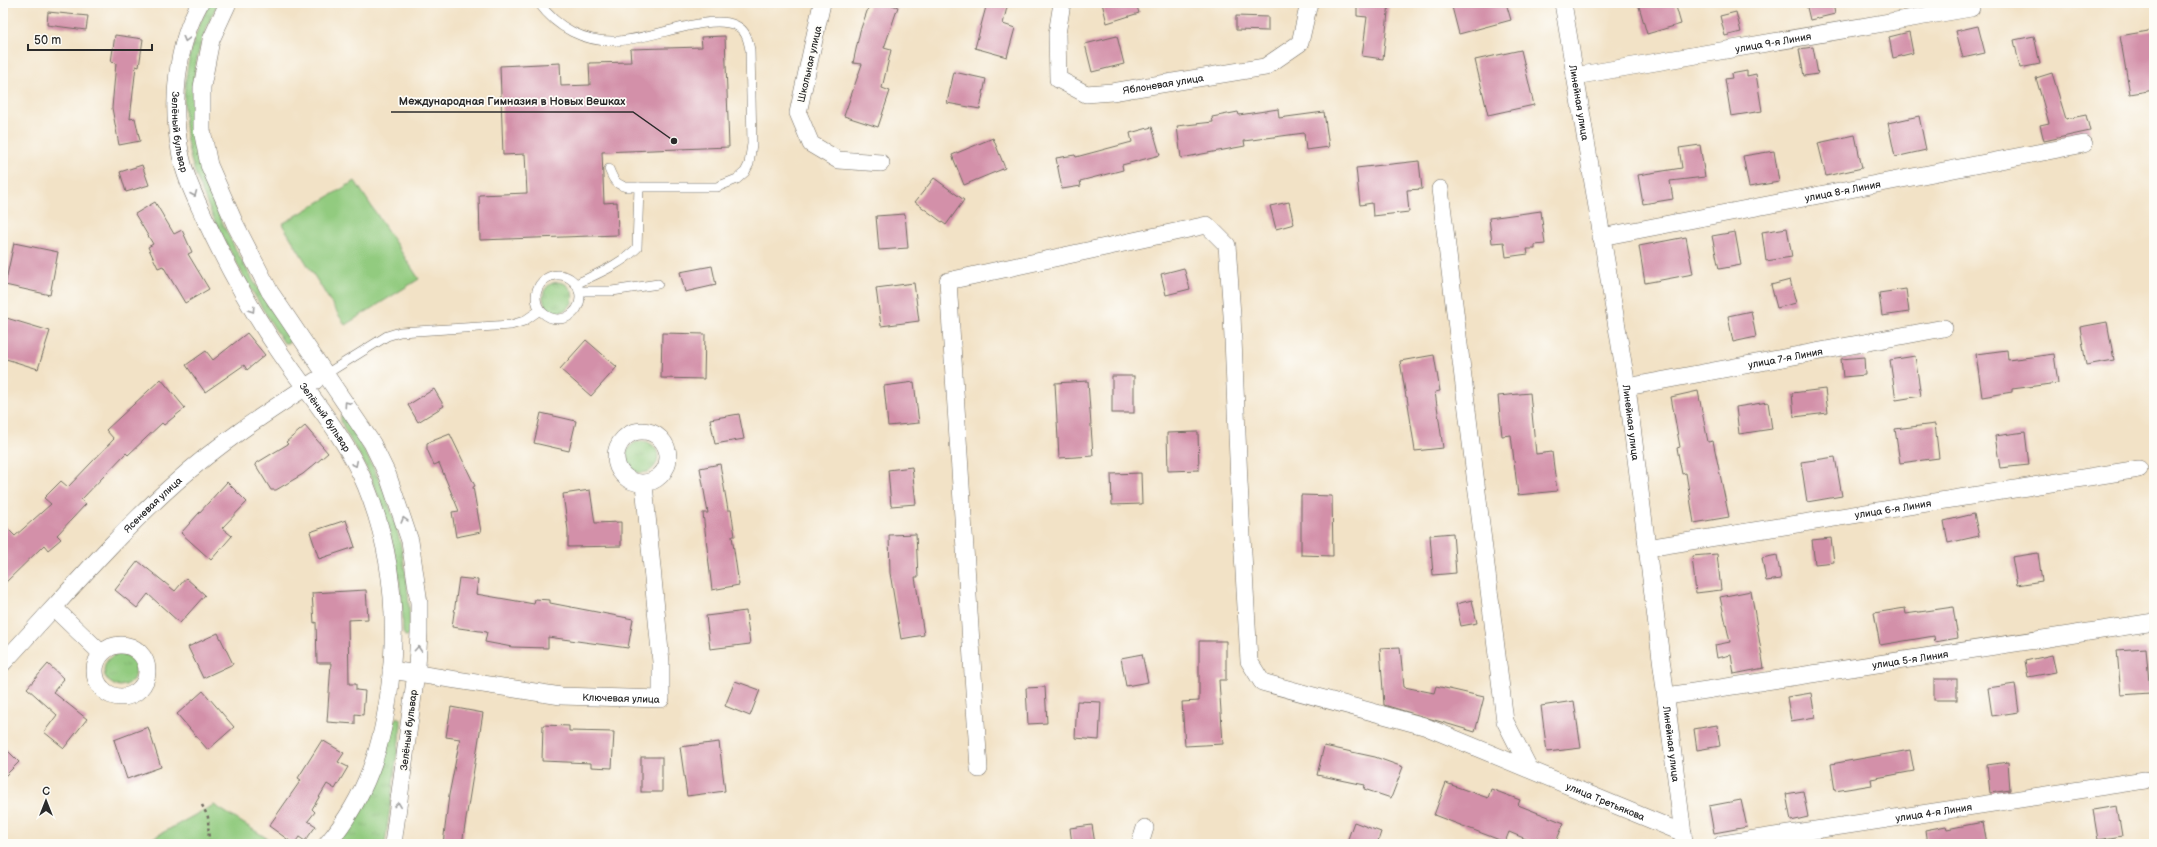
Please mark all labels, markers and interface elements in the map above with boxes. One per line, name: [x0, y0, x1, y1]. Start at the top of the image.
street label: Школьная улица: [795, 25, 825, 104]
scale bar: [28, 26, 152, 52]
street label: улица 9-я Линия: [1734, 30, 1813, 55]
text: 50 m: [34, 33, 61, 48]
one-way arrow: [182, 36, 190, 42]
street label: Линейная улица: [1566, 63, 1591, 142]
street label: Яблоневая улица: [1122, 72, 1205, 97]
callout: Международная Гимназия в Новых Вешках: [391, 89, 633, 112]
street label: Зелёный бульвар: [169, 91, 190, 174]
text: Международная Гимназия в Новых Вешках: [399, 95, 625, 108]
street label: улица 8-я Линия: [1804, 178, 1882, 205]
one-way arrow: [189, 190, 197, 197]
one-way arrow: [248, 306, 255, 313]
street label: улица 7-я Линия: [1747, 346, 1824, 371]
street label: Зелёный бульвар: [297, 381, 353, 455]
street label: Линейная улица: [1620, 383, 1641, 461]
one-way arrow: [344, 401, 352, 408]
one-way arrow: [350, 460, 358, 468]
street label: Ясеневая улица: [122, 475, 185, 536]
street label: улица 6-я Линия: [1854, 497, 1933, 522]
one-way arrow: [400, 517, 409, 524]
one-way arrow: [413, 646, 422, 652]
street label: улица 5-я Линия: [1871, 648, 1950, 672]
street label: Зелёный бульвар: [398, 689, 420, 771]
street label: Ключевая улица: [582, 692, 660, 706]
street label: Линейная улица: [1660, 704, 1681, 783]
street label: улица Третьякова: [1564, 780, 1647, 824]
north arrow: [26, 781, 66, 821]
text: С: [42, 785, 50, 798]
street label: улица 4-я Линия: [1895, 801, 1973, 825]
one-way arrow: [394, 802, 403, 808]

